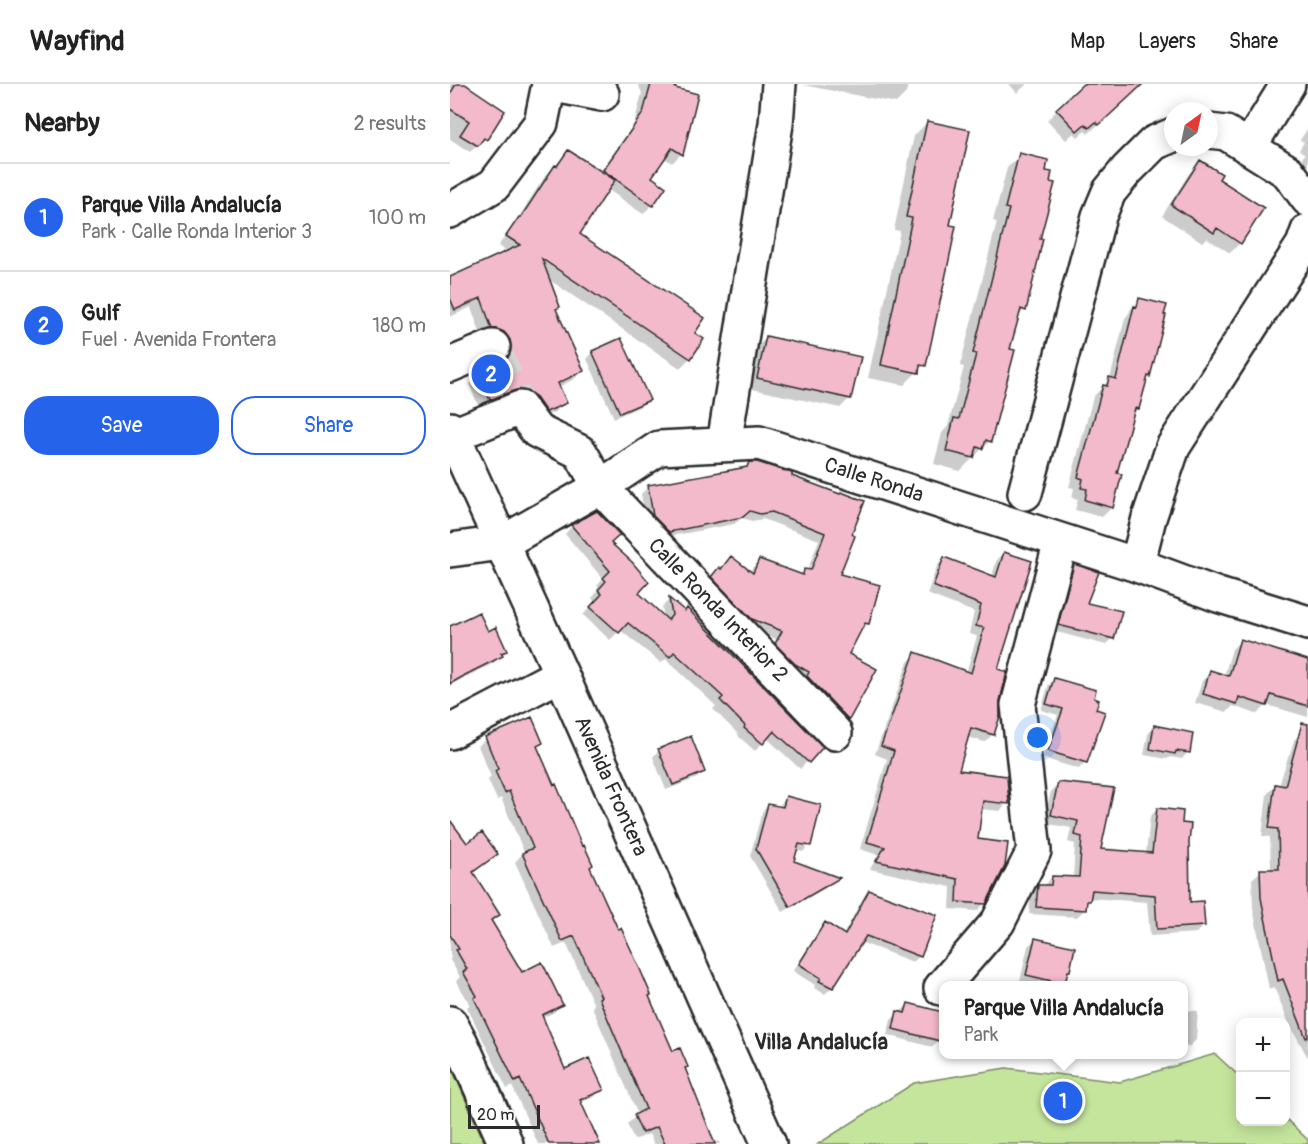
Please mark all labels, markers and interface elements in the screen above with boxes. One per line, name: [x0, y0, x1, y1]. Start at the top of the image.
text: Wayfind: [30, 24, 125, 59]
text: Map: [1070, 28, 1105, 55]
text: Layers: [1138, 28, 1196, 55]
text: Share: [1229, 28, 1278, 55]
north arrow: [1164, 102, 1218, 156]
text: Nearby: [24, 107, 100, 139]
text: 2 results: [354, 111, 426, 136]
text: Parque Villa Andalucía: [81, 191, 282, 219]
text: 1: [40, 205, 47, 230]
text: 100 m: [369, 205, 426, 230]
text: Park · Calle Ronda Interior 3: [81, 219, 312, 244]
text: Gulf: [81, 299, 121, 327]
text: 2: [38, 313, 49, 338]
text: 180 m: [372, 313, 426, 338]
text: Fuel · Avenida Frontera: [81, 327, 276, 352]
pin: 2: [472, 352, 510, 396]
button: Save: [24, 396, 219, 455]
button: Share: [231, 396, 426, 455]
street label: Calle Ronda: [821, 451, 927, 509]
street label: Calle Ronda Interior 2: [642, 532, 794, 688]
street label: Avenida Frontera: [568, 712, 654, 860]
your location: [1023, 723, 1052, 752]
popup: [939, 981, 1188, 1059]
text: Parque Villa Andalucía: [963, 994, 1164, 1022]
map controls: [1236, 1018, 1290, 1126]
button: +: [1236, 1018, 1290, 1072]
text: Park: [963, 1022, 998, 1047]
district label: Villa Andalucía: [754, 1028, 888, 1056]
button: −: [1236, 1072, 1290, 1126]
pin: 1: [1044, 1078, 1082, 1124]
scale bar: [468, 1102, 540, 1130]
text: 20 m: [477, 1105, 515, 1125]

